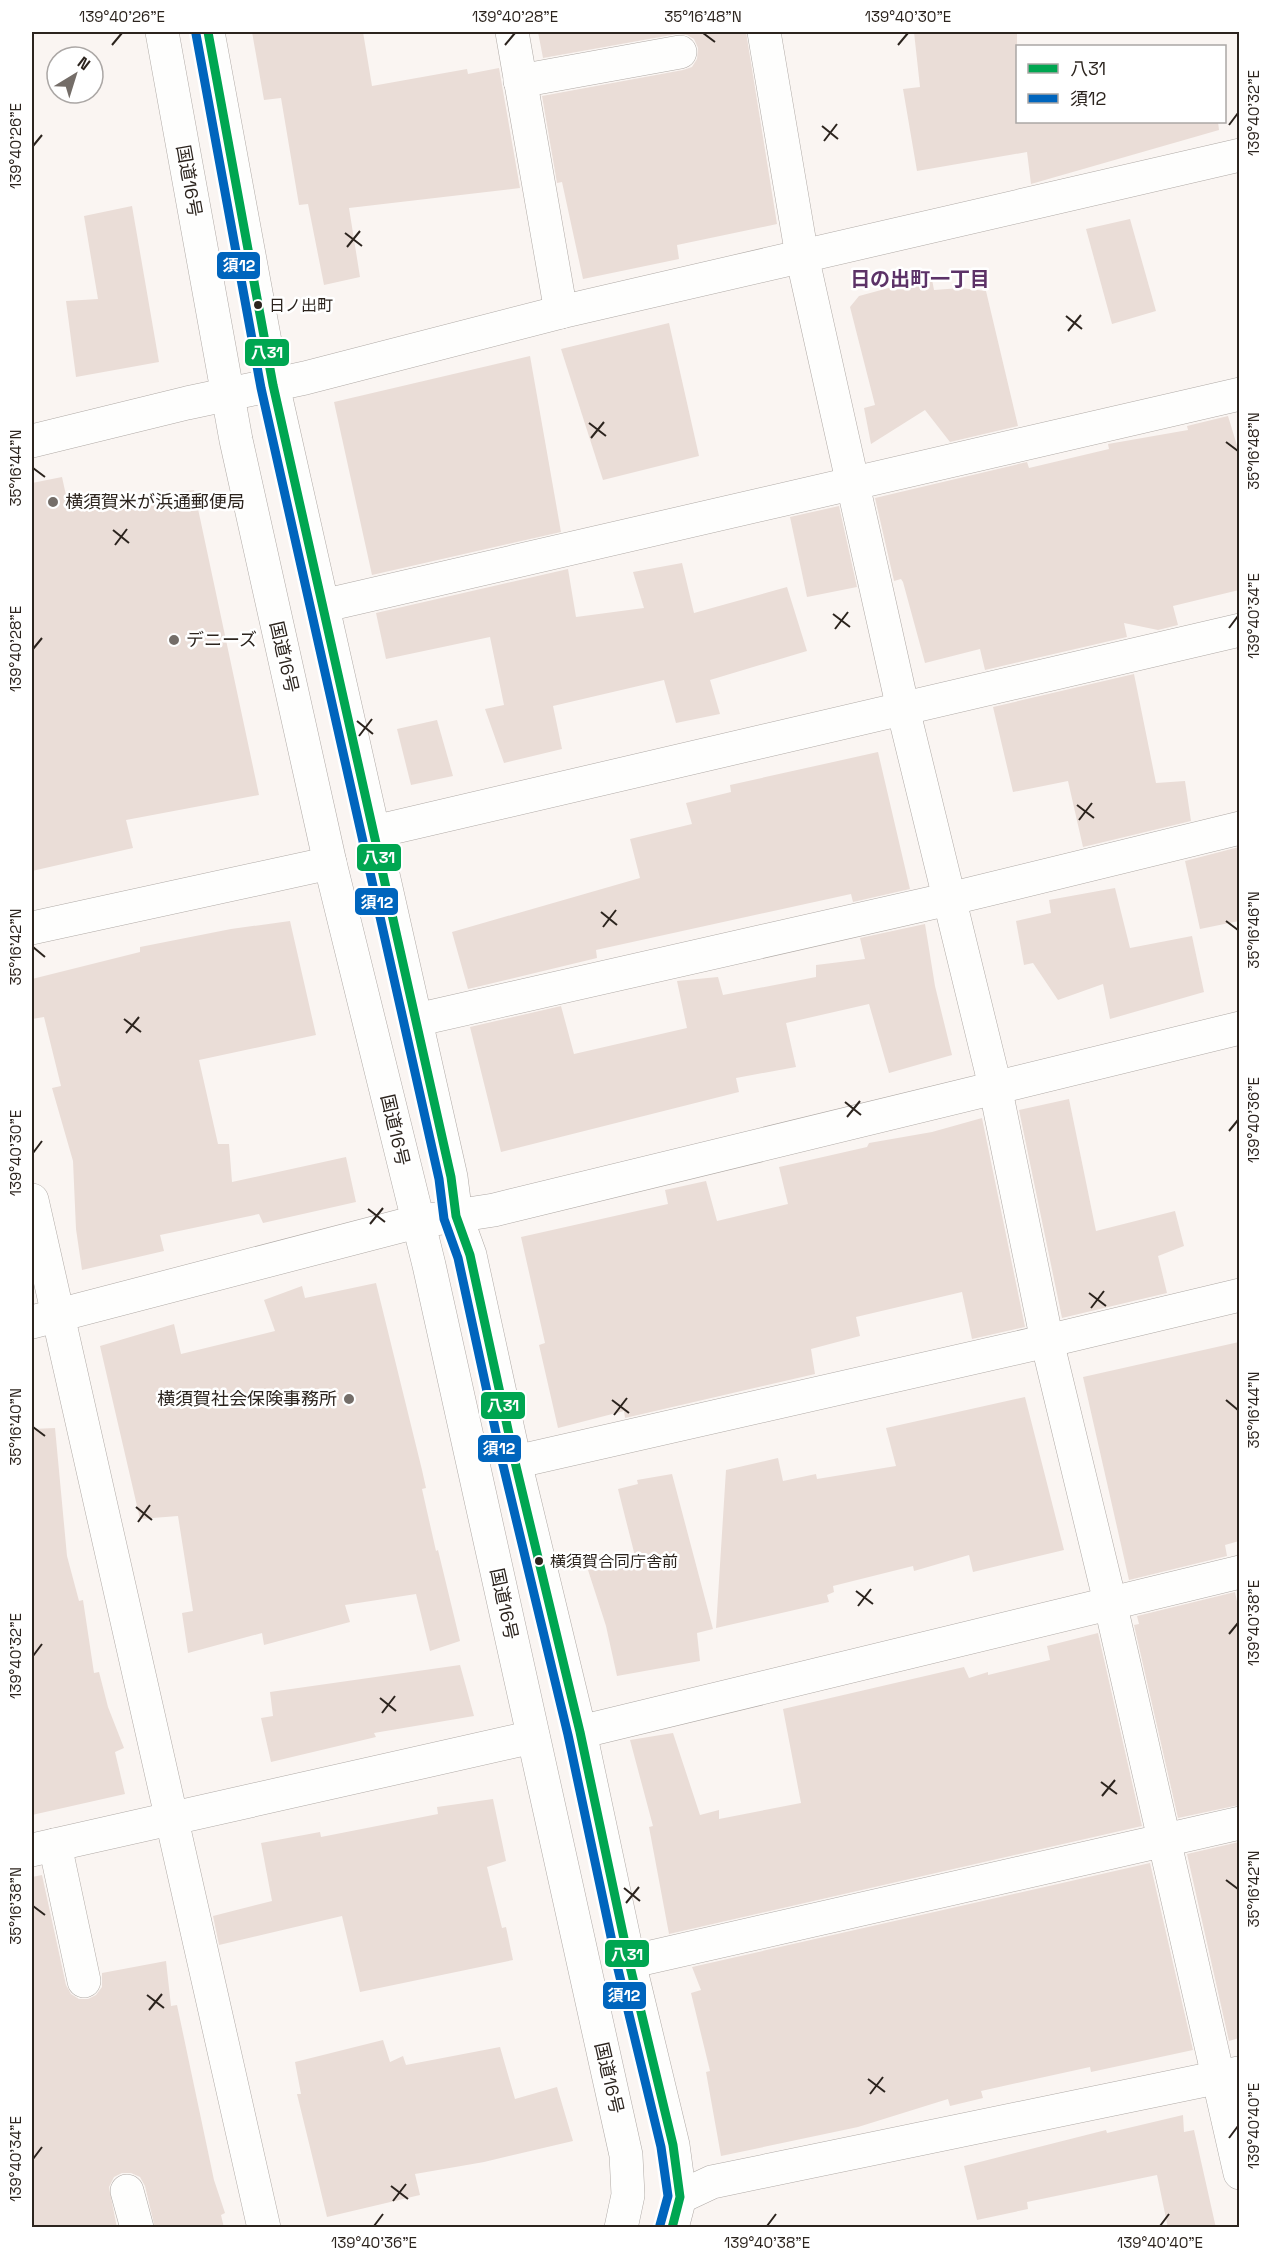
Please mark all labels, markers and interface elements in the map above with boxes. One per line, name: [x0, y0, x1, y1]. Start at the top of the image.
text: 139°40'26"E: [79, 7, 165, 26]
text: 139°40'28"E: [472, 7, 558, 26]
text: 35°16'48"N: [664, 7, 742, 26]
text: 139°40'30"E: [865, 7, 951, 26]
north arrow: [45, 45, 105, 105]
legend: [1016, 45, 1226, 123]
text: N: [73, 52, 95, 75]
text: 八31: [1070, 57, 1106, 80]
text: 139°40'32"E: [1244, 70, 1263, 156]
text: 須12: [1070, 87, 1106, 110]
text: 139°40'26"E: [6, 103, 25, 189]
street label: 国道16号: [172, 143, 207, 219]
line badge: 須12: [216, 251, 261, 280]
text: 須12: [223, 255, 255, 276]
district label: 日の出町一丁目: [850, 266, 990, 292]
place label: 日ノ出町: [269, 295, 333, 316]
marker: 日ノ出町: [252, 299, 264, 311]
line badge: 八31: [244, 338, 290, 367]
text: 八31: [251, 342, 283, 363]
text: 35°16'48"N: [1244, 412, 1263, 490]
text: 35°16'44"N: [6, 430, 25, 506]
place label: 横須賀米が浜通郵便局: [65, 490, 245, 513]
marker: 横須賀米が浜通郵便局: [46, 495, 60, 509]
text: 139°40'34"E: [1244, 573, 1263, 659]
text: 139°40'28"E: [6, 606, 25, 692]
street label: 国道16号: [265, 619, 304, 695]
place label: デニーズ: [186, 628, 257, 651]
marker: デニーズ: [167, 633, 181, 647]
line badge: 八31: [356, 843, 402, 872]
text: 八31: [363, 847, 395, 868]
line badge: 須12: [354, 887, 399, 916]
text: 35°16'46"N: [1244, 891, 1263, 969]
text: 須12: [361, 892, 393, 913]
text: 35°16'42"N: [6, 908, 25, 986]
text: 139°40'36"E: [1244, 1077, 1263, 1163]
street label: 国道16号: [376, 1092, 415, 1168]
text: 139°40'30"E: [6, 1110, 25, 1196]
text: 35°16'44"N: [1244, 1372, 1263, 1448]
place label: 横須賀社会保険事務所: [157, 1387, 337, 1410]
text: 35°16'40"N: [6, 1388, 25, 1466]
line badge: 八31: [480, 1391, 526, 1420]
marker: 横須賀社会保険事務所: [342, 1392, 356, 1406]
text: 八31: [487, 1395, 519, 1416]
line badge: 須12: [477, 1434, 522, 1463]
text: 須12: [483, 1438, 515, 1459]
place label: 横須賀合同庁舎前: [550, 1551, 678, 1572]
marker: 横須賀合同庁舎前: [533, 1555, 545, 1567]
street label: 国道16号: [486, 1566, 523, 1642]
text: 139°40'38"E: [1244, 1580, 1263, 1666]
text: 139°40'32"E: [6, 1613, 25, 1699]
text: 35°16'42"N: [1244, 1850, 1263, 1928]
text: 35°16'38"N: [6, 1867, 25, 1945]
line badge: 八31: [604, 1939, 650, 1968]
text: 八31: [611, 1944, 643, 1965]
line badge: 須12: [602, 1981, 647, 2010]
text: 須12: [608, 1985, 640, 2006]
street label: 国道16号: [590, 2040, 629, 2116]
text: 139°40'40"E: [1244, 2083, 1263, 2169]
text: 139°40'34"E: [6, 2116, 25, 2202]
text: 139°40'36"E: [331, 2233, 417, 2252]
text: 139°40'38"E: [724, 2233, 810, 2252]
text: 139°40'40"E: [1117, 2233, 1203, 2252]

